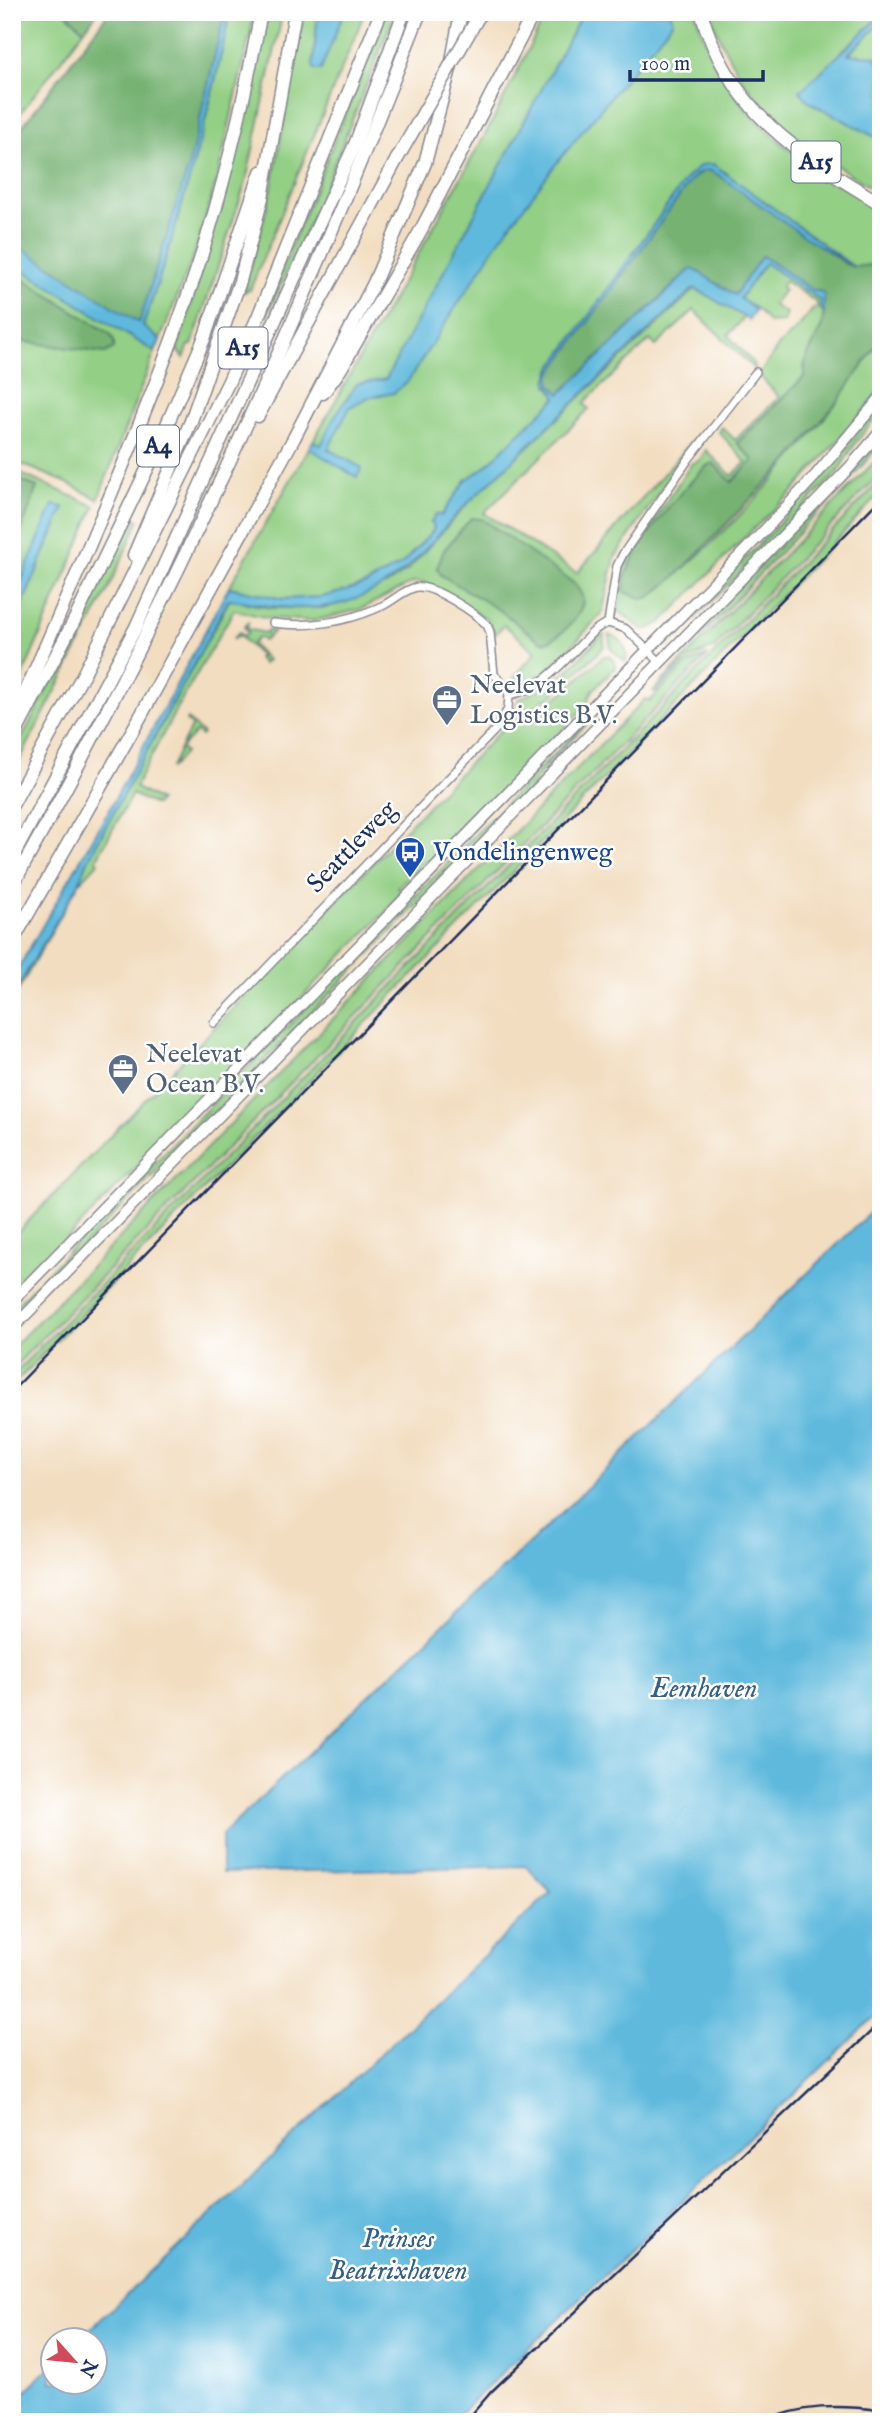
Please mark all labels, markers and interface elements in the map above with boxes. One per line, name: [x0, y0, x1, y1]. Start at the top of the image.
scale bar: [630, 38, 764, 82]
text: 100 m: [641, 51, 690, 78]
road number: A15: [792, 142, 840, 182]
road number: A15: [218, 328, 268, 368]
road number: A4: [137, 426, 179, 466]
place label: Neelevat Logistics B.V.: [470, 669, 617, 732]
office icon: Neelevat Logistics B.V.: [430, 683, 464, 727]
street label: Seattleweg: [300, 793, 405, 900]
bus stop icon: Vondelingenweg: [393, 835, 427, 879]
place label: Vondelingenweg: [432, 836, 614, 869]
place label: Neelevat Ocean B.V.: [146, 1038, 264, 1101]
office icon: Neelevat Ocean B.V.: [106, 1052, 140, 1096]
water label: Eemhaven: [650, 1672, 758, 1707]
water label: Prinses Beatrixhaven: [328, 2222, 468, 2289]
north arrow: [38, 2326, 108, 2396]
text: N: [73, 2354, 102, 2381]

